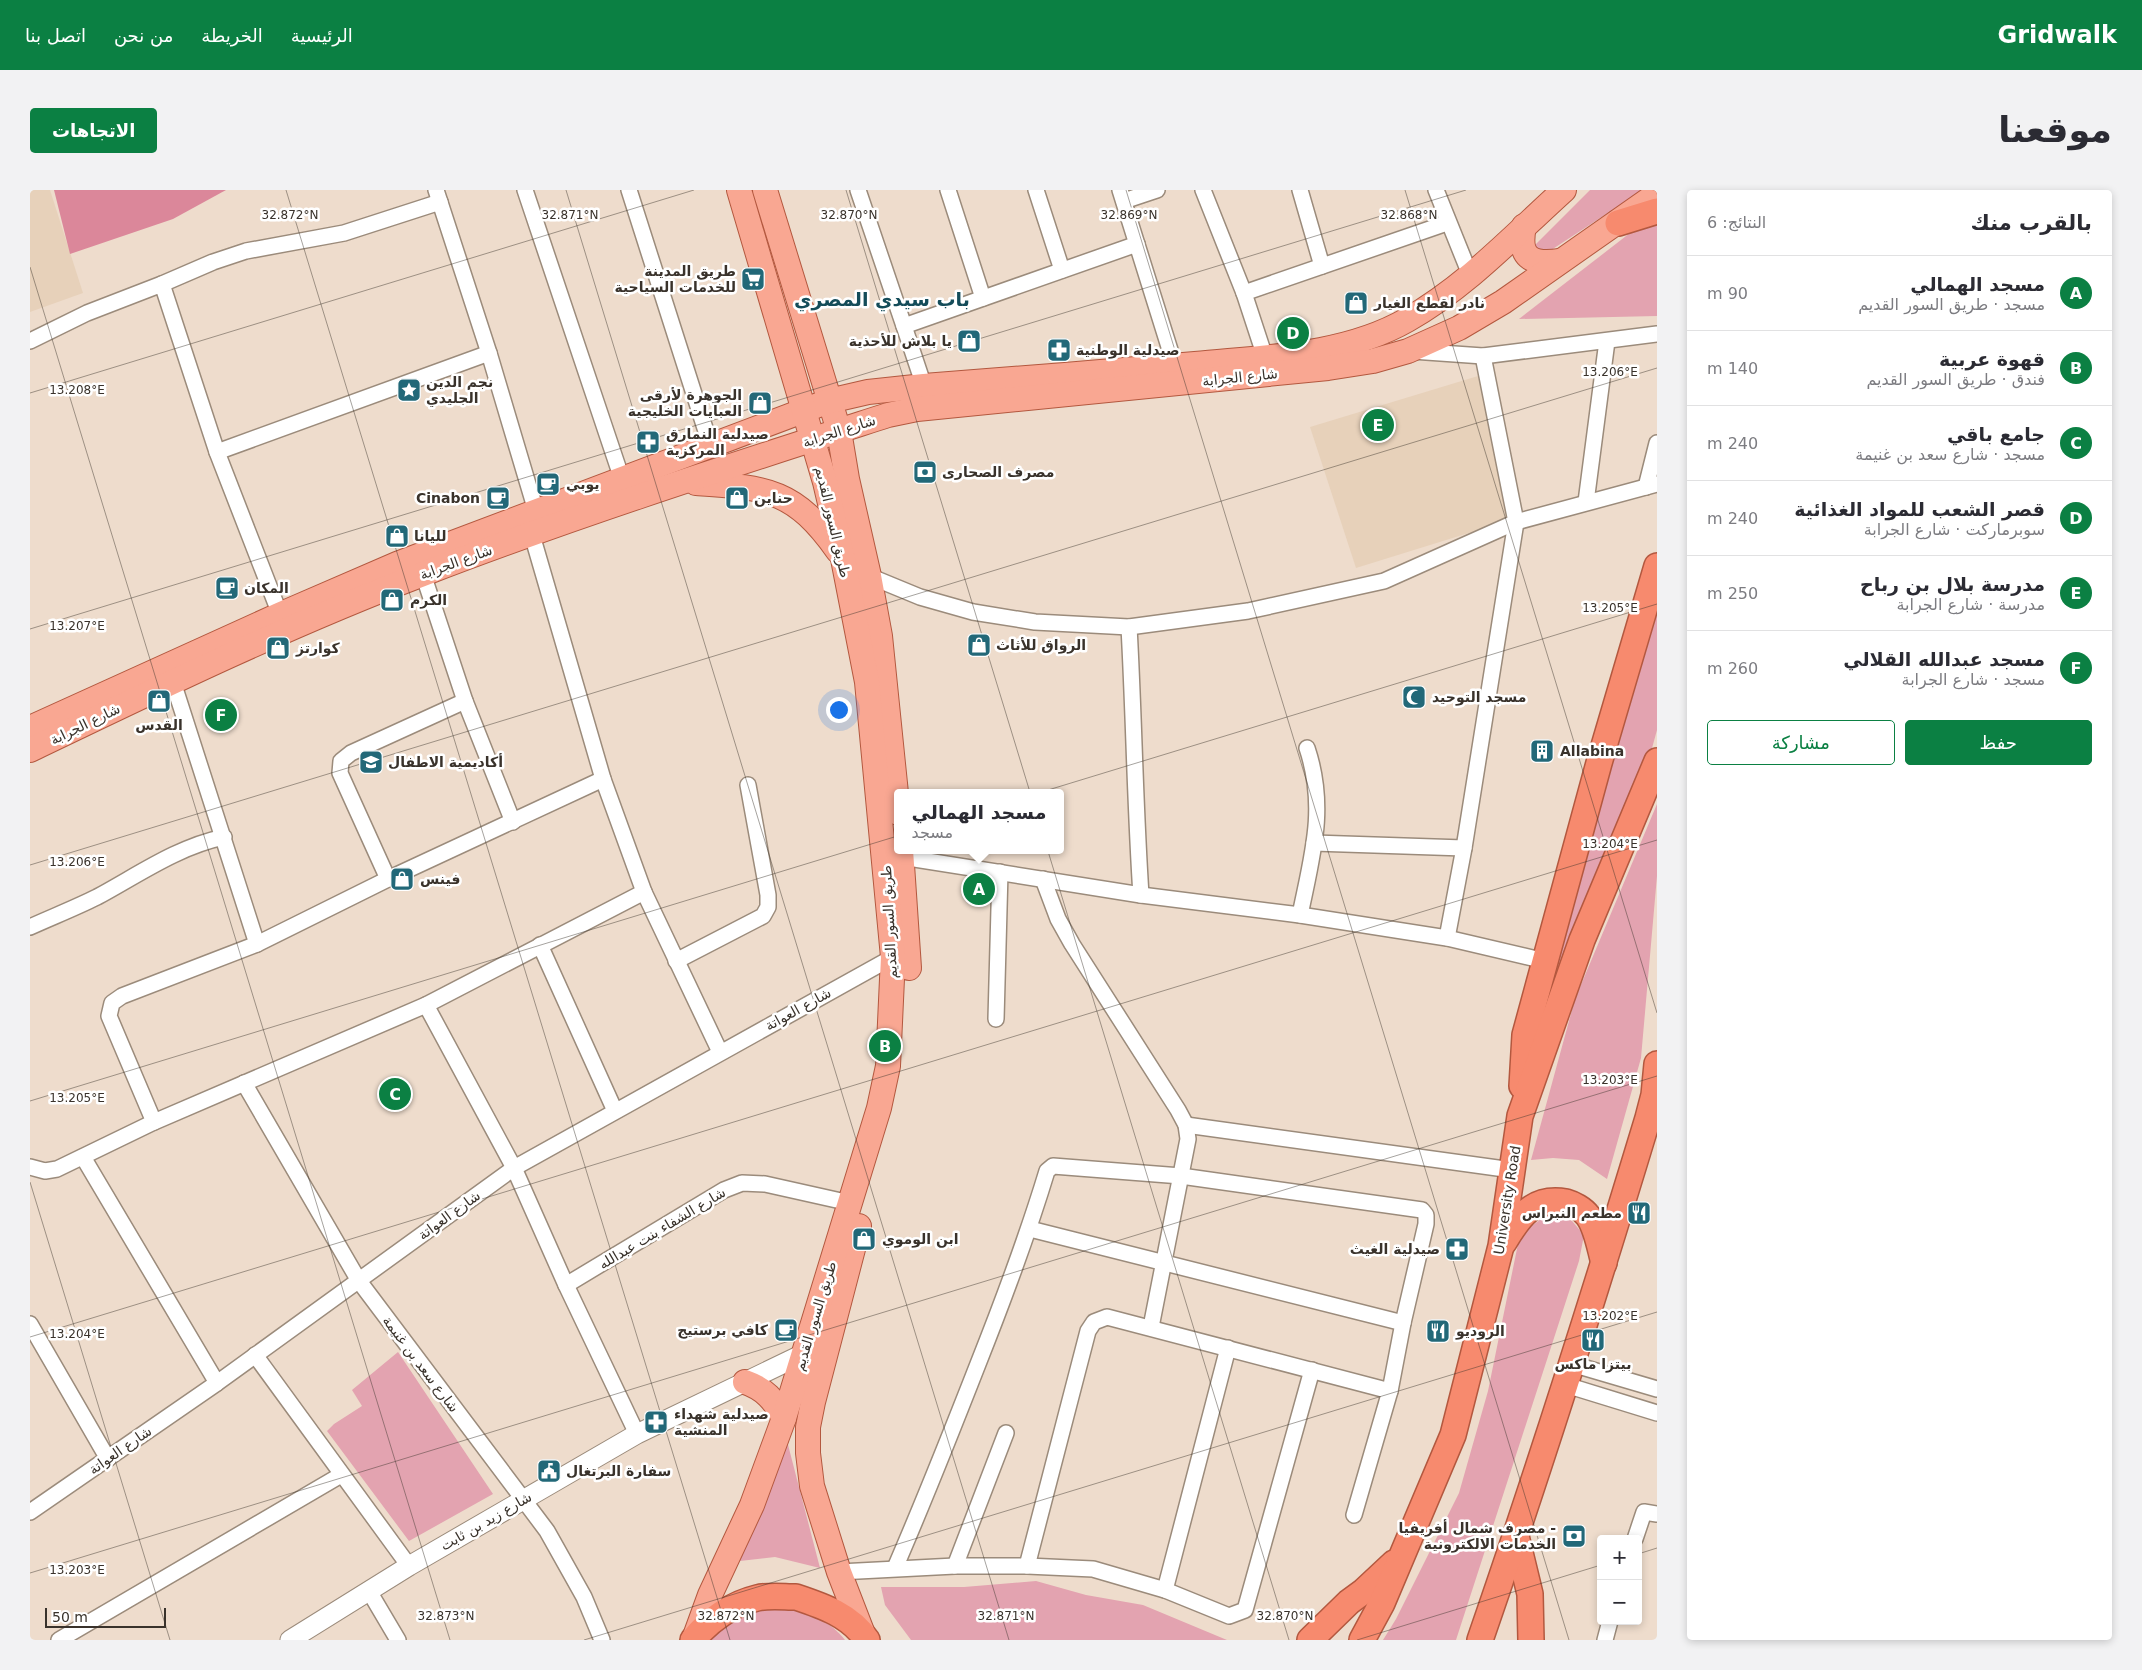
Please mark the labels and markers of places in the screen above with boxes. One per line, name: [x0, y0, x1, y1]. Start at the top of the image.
place label: طريق المدينة للخدمات السياحية: [614, 263, 736, 295]
supermarket icon: طريق المدينة للخدمات السياحية: [740, 266, 766, 292]
shop icon: نادر لقطع الغيار: [1343, 290, 1369, 316]
place label: نادر لقطع الغيار: [1373, 295, 1485, 312]
pin: D: [1277, 314, 1309, 352]
shop icon: يا بلاش للأحذية: [956, 328, 982, 354]
place label: يا بلاش للأحذية: [849, 333, 952, 349]
pharmacy icon: صيدلية الوطنية: [1046, 337, 1072, 363]
place label: صيدلية الوطنية: [1076, 342, 1180, 359]
place label: نجم الدين الجليدي: [426, 374, 493, 408]
place icon: نجم الدين الجليدي: [396, 377, 422, 403]
place label: الجوهرة لأرقى العبايات الخليجية: [628, 387, 742, 419]
shop icon: الجوهرة لأرقى العبايات الخليجية: [747, 390, 773, 416]
pin: E: [1362, 406, 1394, 444]
place label: صيدلية النمارق المركزية: [666, 426, 769, 459]
pharmacy icon: صيدلية النمارق المركزية: [635, 429, 661, 455]
bank icon: مصرف الصحارى: [912, 459, 938, 485]
place label: مصرف الصحارى: [942, 464, 1054, 481]
cafe icon: يوبي: [535, 471, 561, 497]
place label: يوبي: [566, 476, 599, 493]
cafe icon: Cinabon: [485, 485, 511, 511]
shop icon: حناين: [724, 485, 750, 511]
place label: Cinabon: [416, 490, 480, 506]
place label: حناين: [754, 490, 793, 507]
shop icon: لليانا: [384, 523, 410, 549]
place label: لليانا: [414, 528, 446, 544]
cafe icon: المكان: [214, 575, 240, 601]
place label: المكان: [244, 580, 289, 596]
shop icon: الكرم: [379, 587, 405, 613]
place label: الكرم: [410, 592, 447, 609]
shop icon: الرواق للأثاث: [966, 632, 992, 658]
shop icon: كوارتز: [265, 635, 291, 661]
place label: الرواق للأثاث: [996, 637, 1086, 654]
place label: كوارتز: [295, 640, 341, 657]
mosque icon: مسجد التوحيد: [1401, 684, 1427, 710]
shop icon: القدس: [146, 688, 172, 714]
place label: مسجد التوحيد: [1432, 689, 1526, 706]
pin: F: [205, 696, 237, 734]
place label: القدس: [135, 717, 183, 733]
building icon: Allabina: [1529, 738, 1555, 764]
place label: Allabina: [1560, 743, 1624, 759]
school or university icon: أكاديمية الاطفال: [358, 749, 384, 775]
place label: أكاديمية الاطفال: [388, 753, 503, 770]
shop icon: فينس: [389, 866, 415, 892]
pin: A: [963, 870, 995, 908]
place label: فينس: [420, 871, 460, 887]
pin: B: [869, 1027, 901, 1065]
pin: C: [379, 1075, 411, 1113]
restaurant icon: مطعم النبراس: [1626, 1200, 1652, 1226]
place label: مطعم النبراس: [1522, 1205, 1622, 1222]
shop icon: ابن الوموي: [851, 1226, 877, 1252]
place label: ابن الوموي: [882, 1231, 959, 1249]
pharmacy icon: صيدلية الغيث: [1444, 1236, 1470, 1262]
place label: صيدلية الغيث: [1350, 1241, 1440, 1257]
cafe icon: كافي برستيج: [773, 1317, 799, 1343]
restaurant icon: الروديو: [1425, 1318, 1451, 1344]
place label: كافي برستيج: [677, 1322, 769, 1339]
place label: الروديو: [1455, 1323, 1505, 1340]
restaurant icon: بيتزا ماكس: [1580, 1327, 1606, 1353]
place label: بيتزا ماكس: [1555, 1356, 1631, 1373]
place label: صيدلية شهداء المنشية: [674, 1406, 769, 1438]
pharmacy icon: صيدلية شهداء المنشية: [643, 1409, 669, 1435]
public building icon: سفارة البرتغال: [536, 1458, 562, 1484]
place label: سفارة البرتغال: [566, 1463, 671, 1480]
place label: مصرف شمال أفريفيا - الخدمات الالكترونية: [1399, 1519, 1556, 1553]
bank icon: مصرف شمال أفريفيا - الخدمات الالكترونية: [1561, 1523, 1587, 1549]

